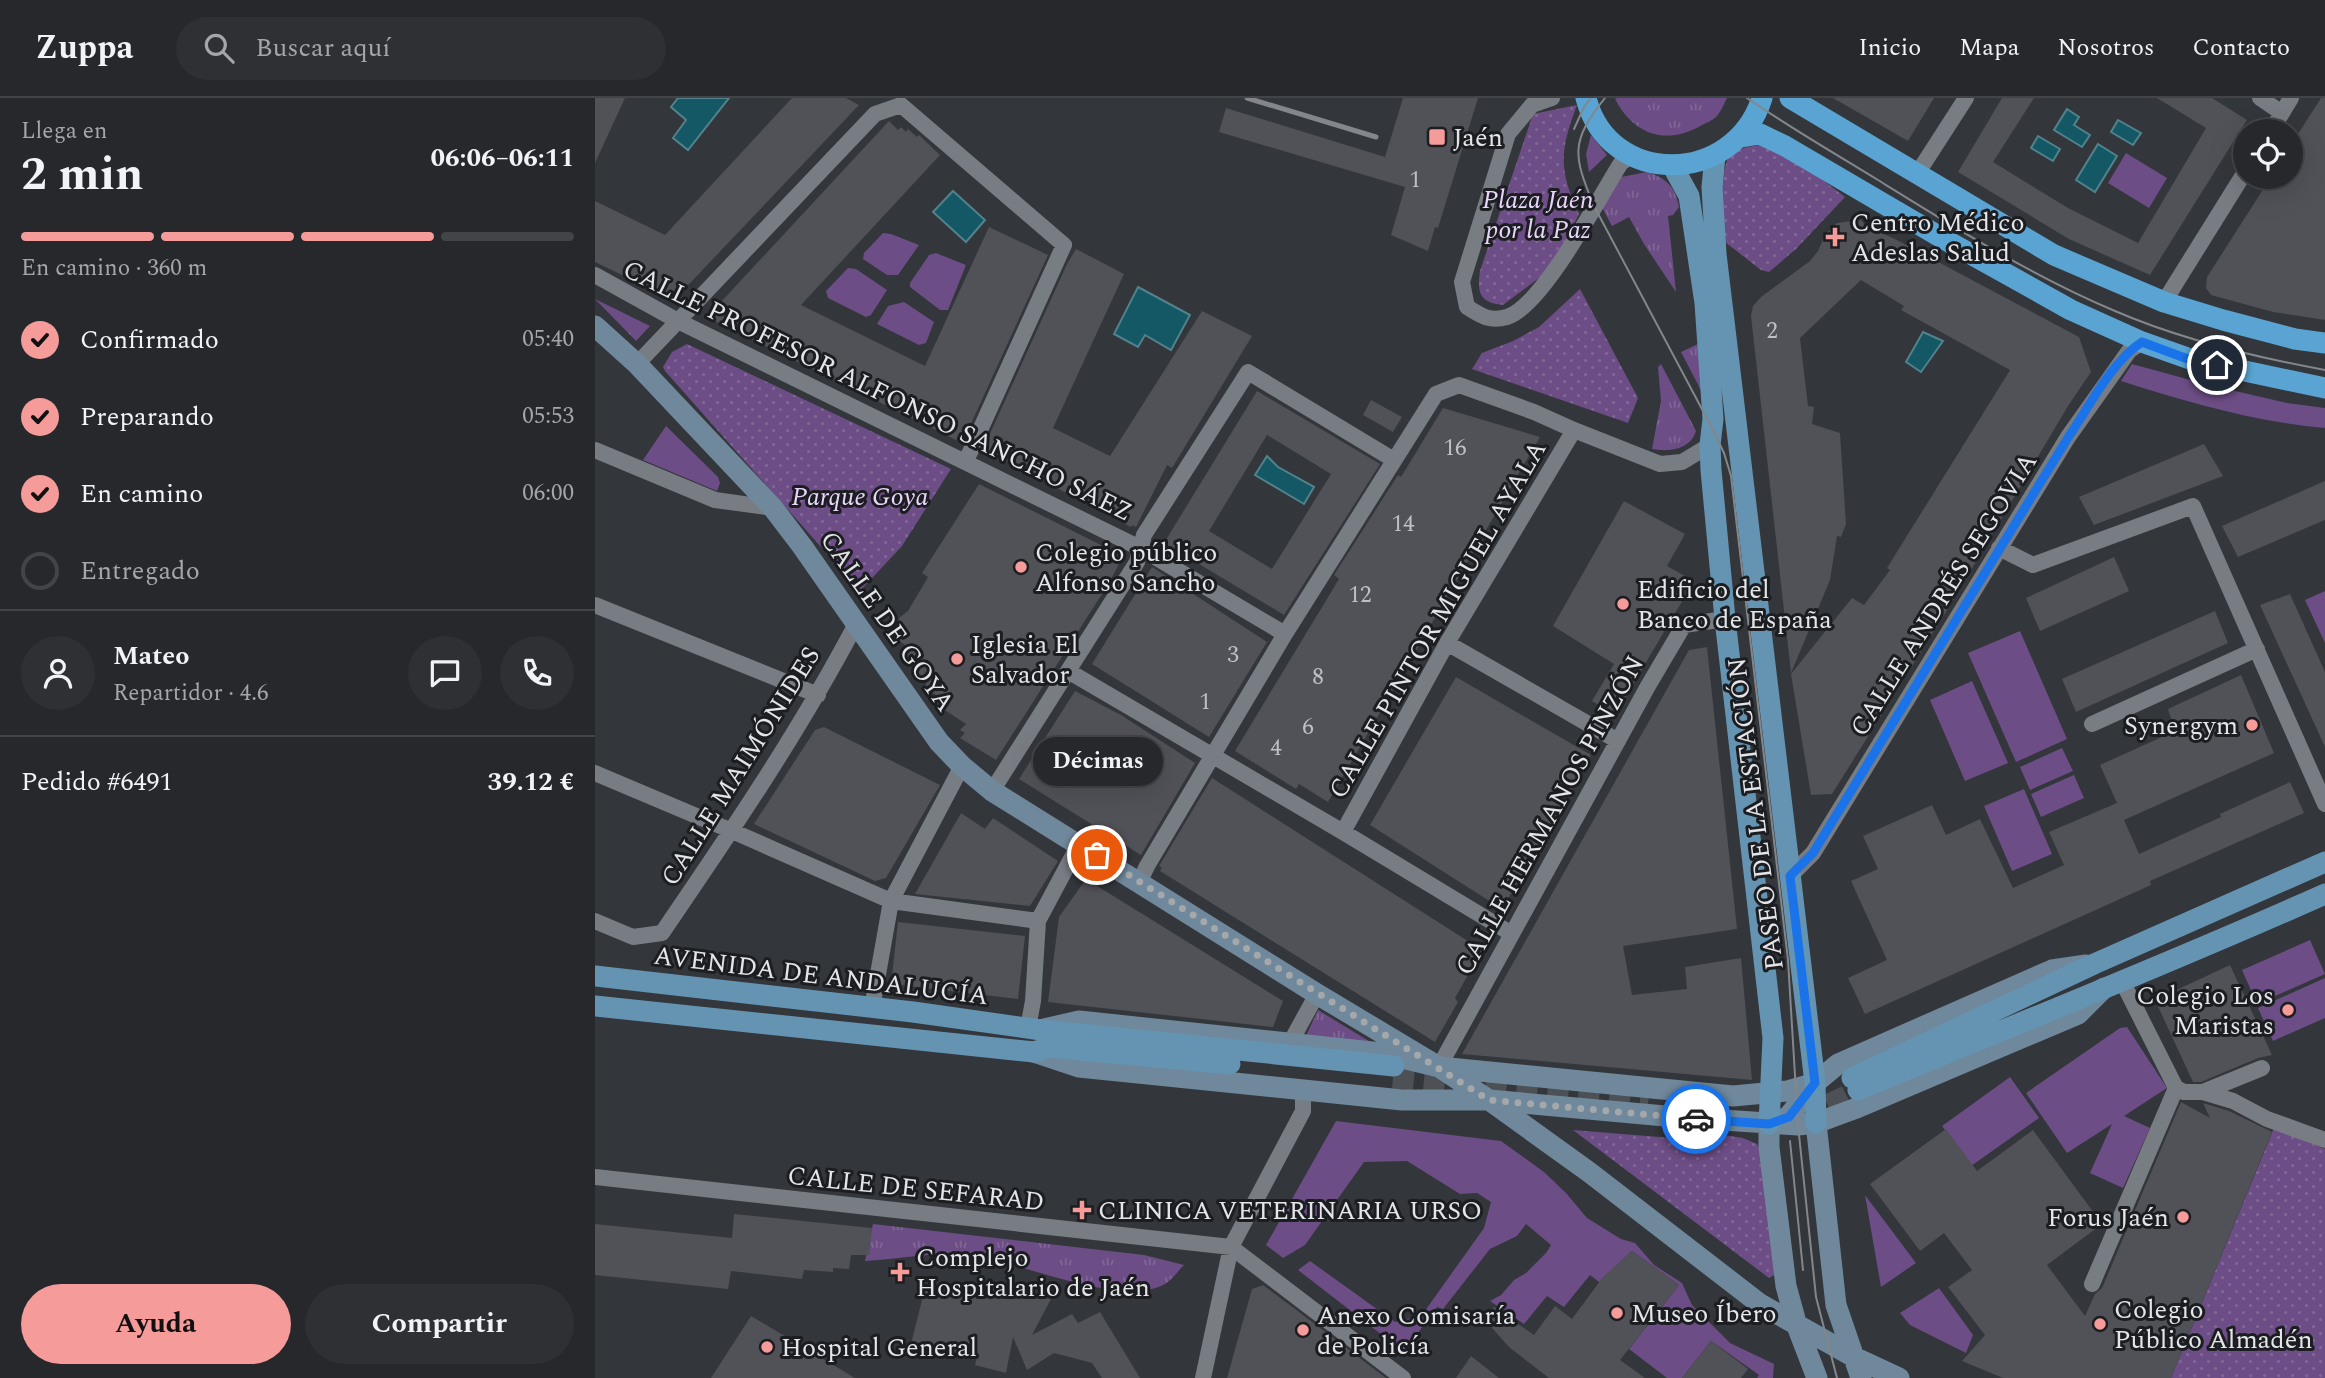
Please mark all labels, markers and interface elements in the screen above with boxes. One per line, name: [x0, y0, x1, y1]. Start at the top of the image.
search box: [176, 17, 666, 80]
text: Zuppa: [35, 23, 134, 73]
text: Buscar aquí: [256, 28, 390, 68]
icon: search: [200, 29, 238, 67]
text: Inicio: [1858, 30, 1921, 66]
text: Mapa: [1959, 30, 2019, 66]
text: Nosotros: [2057, 30, 2154, 66]
text: Contacto: [2192, 30, 2290, 66]
text: Llega en: [21, 114, 107, 149]
place label: Jaén: [1453, 118, 1503, 158]
map controls: [2233, 119, 2303, 189]
button: locate: [2233, 119, 2303, 189]
marker: Jaén: [1427, 127, 1447, 147]
text: 06:06–06:11: [430, 138, 574, 178]
text: 2 min: [21, 140, 143, 210]
house number: 1: [1409, 163, 1421, 198]
park label: Plaza Jaén por la Paz: [1482, 180, 1594, 250]
place label: Centro Médico Adeslas Salud: [1851, 203, 2025, 273]
marker: Centro Médico Adeslas Salud: [1825, 227, 1845, 247]
street label: CALLE PROFESOR ALFONSO SANCHO SÁEZ: [616, 250, 1139, 532]
text: En camino · 360 m: [21, 251, 207, 286]
house number: 2: [1766, 314, 1778, 349]
text: Confirmado: [80, 320, 219, 360]
icon: check: [21, 321, 59, 359]
text: 05:40: [522, 322, 574, 357]
pin: [2187, 335, 2247, 395]
icon: home: [2198, 346, 2236, 384]
text: Preparando: [80, 397, 214, 437]
icon: check: [21, 398, 59, 436]
text: 05:53: [522, 399, 574, 434]
house number: 16: [1444, 431, 1467, 466]
street label: CALLE PINTOR MIGUEL AYALA: [1319, 433, 1557, 806]
street label: CALLE ANDRÉS SEGOVIA: [1840, 445, 2048, 744]
text: En camino: [80, 474, 203, 514]
icon: check: [21, 475, 59, 513]
text: 06:00: [522, 476, 574, 511]
park label: Parque Goya: [792, 477, 928, 517]
house number: 14: [1392, 507, 1415, 542]
street label: CALLE DE GOYA: [810, 523, 965, 720]
place label: Colegio público Alfonso Sancho: [1035, 533, 1217, 603]
text: Entregado: [80, 551, 200, 591]
marker: Colegio público Alfonso Sancho: [1013, 559, 1029, 575]
place label: Edificio del Banco de España: [1637, 570, 1832, 640]
house number: 12: [1349, 578, 1372, 613]
marker: Edificio del Banco de España: [1615, 596, 1631, 612]
place label: Iglesia El Salvador: [971, 625, 1078, 695]
button: person: [21, 636, 95, 710]
text: Mateo: [113, 636, 190, 676]
button: chat: [408, 636, 482, 710]
button: phone: [500, 636, 574, 710]
house number: 3: [1227, 638, 1239, 673]
street label: CALLE MAIMÓNIDES: [651, 639, 831, 894]
street label: CALLE HERMANOS PINZÓN: [1445, 648, 1655, 983]
marker: Iglesia El Salvador: [949, 651, 965, 667]
street label: PASEO DE LA ESTACIÓN: [1717, 655, 1795, 973]
house number: 8: [1312, 660, 1324, 695]
text: Repartidor · 4.6: [113, 676, 269, 711]
house number: 1: [1199, 685, 1211, 720]
place label: Synergym: [2124, 706, 2238, 746]
house number: 6: [1302, 710, 1314, 745]
marker: Synergym: [2244, 717, 2260, 733]
house number: 4: [1270, 731, 1282, 766]
callout: Décimas: [1032, 736, 1162, 785]
text: Décimas: [1052, 744, 1144, 779]
text: Pedido #6491: [21, 762, 172, 802]
text: 39.12 €: [488, 762, 574, 802]
pin: [1067, 825, 1127, 885]
icon: bag: [1078, 836, 1116, 874]
street label: AVENIDA DE ANDALUCÍA: [651, 936, 991, 1016]
place label: Colegio Los Maristas: [2136, 976, 2274, 1046]
marker: Colegio Los Maristas: [2280, 1002, 2296, 1018]
courier: [1661, 1084, 1731, 1154]
icon: car: [1677, 1100, 1715, 1138]
street label: CALLE DE SEFARAD: [786, 1156, 1046, 1222]
place label: CLINICA VETERINARIA URSO: [1098, 1191, 1482, 1231]
place label: Forus Jaén: [2047, 1198, 2169, 1238]
marker: CLINICA VETERINARIA URSO: [1072, 1200, 1092, 1220]
marker: Forus Jaén: [2175, 1209, 2191, 1225]
place label: Complejo Hospitalario de Jaén: [916, 1238, 1150, 1308]
marker: Complejo Hospitalario de Jaén: [890, 1262, 910, 1282]
button: Ayuda: [21, 1284, 291, 1364]
button: Compartir: [305, 1284, 574, 1364]
place label: Colegio Público Almadén: [2114, 1290, 2313, 1360]
place label: Museo Íbero: [1631, 1294, 1777, 1334]
place label: Anexo Comisaría de Policía: [1317, 1296, 1516, 1366]
marker: Museo Íbero: [1609, 1305, 1625, 1321]
marker: Colegio Público Almadén: [2092, 1316, 2108, 1332]
marker: Anexo Comisaría de Policía: [1295, 1322, 1311, 1338]
place label: Hospital General: [781, 1328, 977, 1368]
marker: Hospital General: [759, 1339, 775, 1355]

